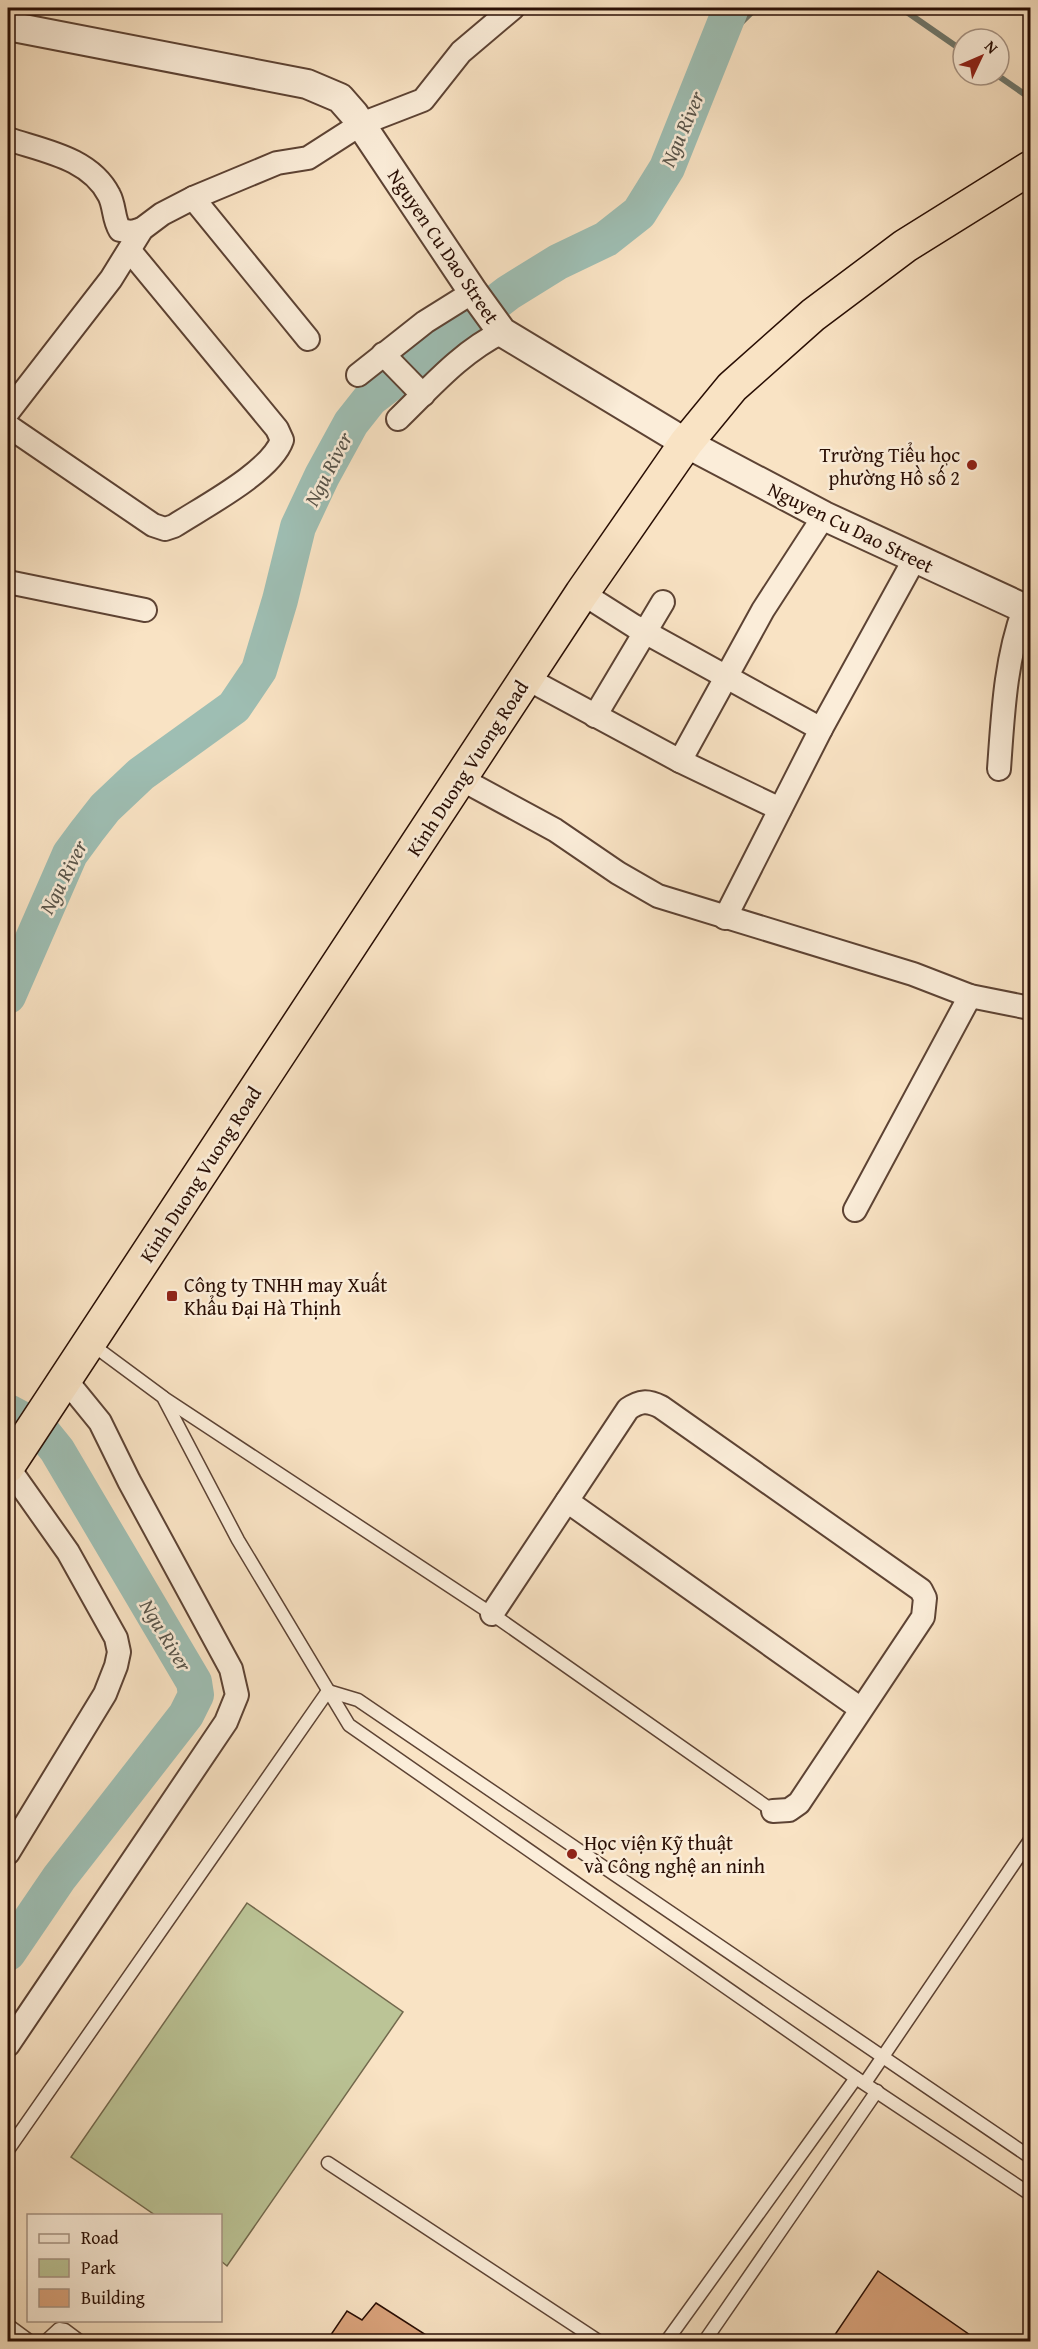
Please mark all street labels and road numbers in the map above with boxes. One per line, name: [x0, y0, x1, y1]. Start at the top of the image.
street label: Nguyen Cu Dao Street: [381, 163, 507, 329]
street label: Nguyen Cu Dao Street: [763, 474, 939, 580]
street label: Kinh Duong Vuong Road: [399, 674, 535, 862]
street label: Kinh Duong Vuong Road: [132, 1080, 268, 1268]

